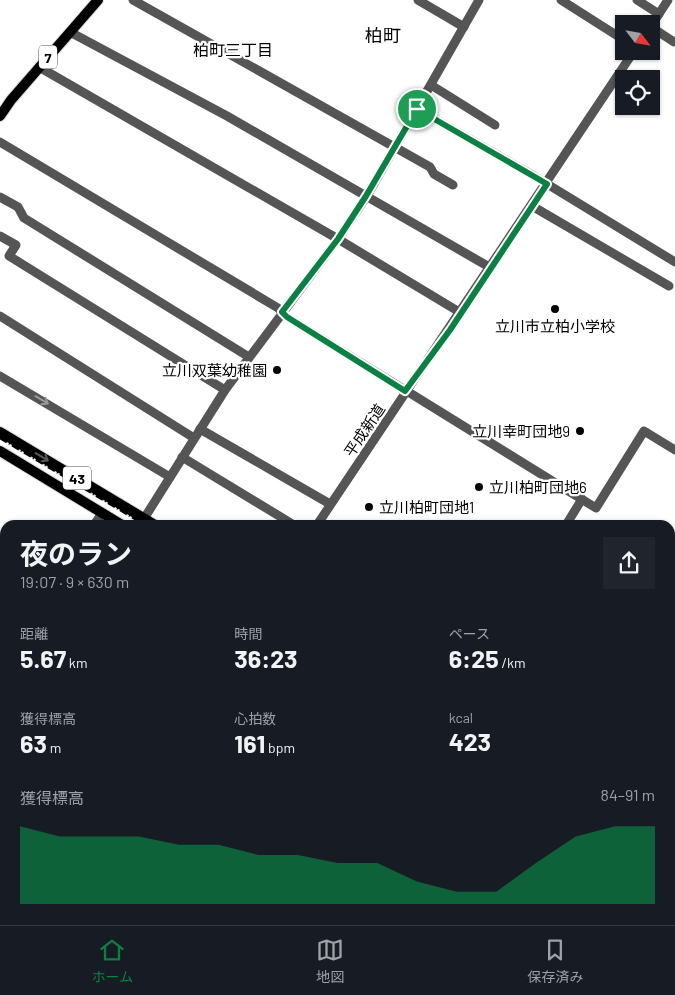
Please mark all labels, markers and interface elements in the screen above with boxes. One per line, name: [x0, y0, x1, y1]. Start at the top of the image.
north arrow: [615, 15, 660, 60]
map controls: [615, 15, 660, 115]
district label: 柏町: [365, 24, 401, 46]
district label: 柏町三丁目: [193, 40, 273, 59]
road number: 7: [39, 46, 57, 68]
button: locate: [615, 70, 660, 115]
pin: [396, 88, 438, 130]
icon: arrive: [403, 95, 431, 123]
marker: 立川市立柏小学校: [549, 303, 561, 315]
place label: 立川市立柏小学校: [495, 317, 615, 335]
place label: 立川双葉幼稚園: [162, 361, 267, 379]
marker: 立川双葉幼稚園: [271, 364, 283, 376]
one-way arrow: [34, 396, 48, 406]
street label: 平成新道: [340, 400, 388, 460]
place label: 立川幸町団地9: [472, 422, 570, 440]
marker: 立川幸町団地9: [574, 425, 586, 437]
one-way arrow: [34, 452, 48, 462]
road number: 43: [63, 466, 91, 489]
place label: 立川柏町団地6: [489, 478, 587, 496]
marker: 立川柏町団地6: [473, 481, 485, 493]
place label: 立川柏町団地1: [379, 498, 474, 516]
marker: 立川柏町団地1: [363, 501, 375, 513]
text: 夜のラン: [20, 536, 132, 570]
button: share: [603, 537, 655, 589]
text: 19:07 · 9 × 630 m: [20, 572, 129, 591]
text: 距離: [20, 625, 48, 642]
text: 時間: [234, 625, 262, 642]
text: ペース: [449, 625, 490, 642]
text: 5.67: [20, 643, 66, 673]
text: 36:23: [234, 643, 298, 673]
text: 6:25: [449, 643, 499, 673]
text: km: [66, 654, 87, 671]
text: /km: [499, 654, 526, 671]
text: kcal: [449, 709, 473, 726]
text: 獲得標高: [20, 710, 76, 727]
text: 心拍数: [234, 710, 276, 727]
text: 423: [449, 726, 491, 756]
text: 63: [20, 728, 47, 758]
text: 161: [234, 728, 265, 758]
text: m: [47, 739, 61, 756]
text: bpm: [265, 739, 295, 756]
text: 84–91 m: [601, 785, 655, 804]
text: 獲得標高: [20, 788, 84, 807]
tab: ホーム: [92, 936, 133, 986]
tab: 地図: [316, 936, 344, 986]
tab: 保存済み: [527, 936, 583, 986]

